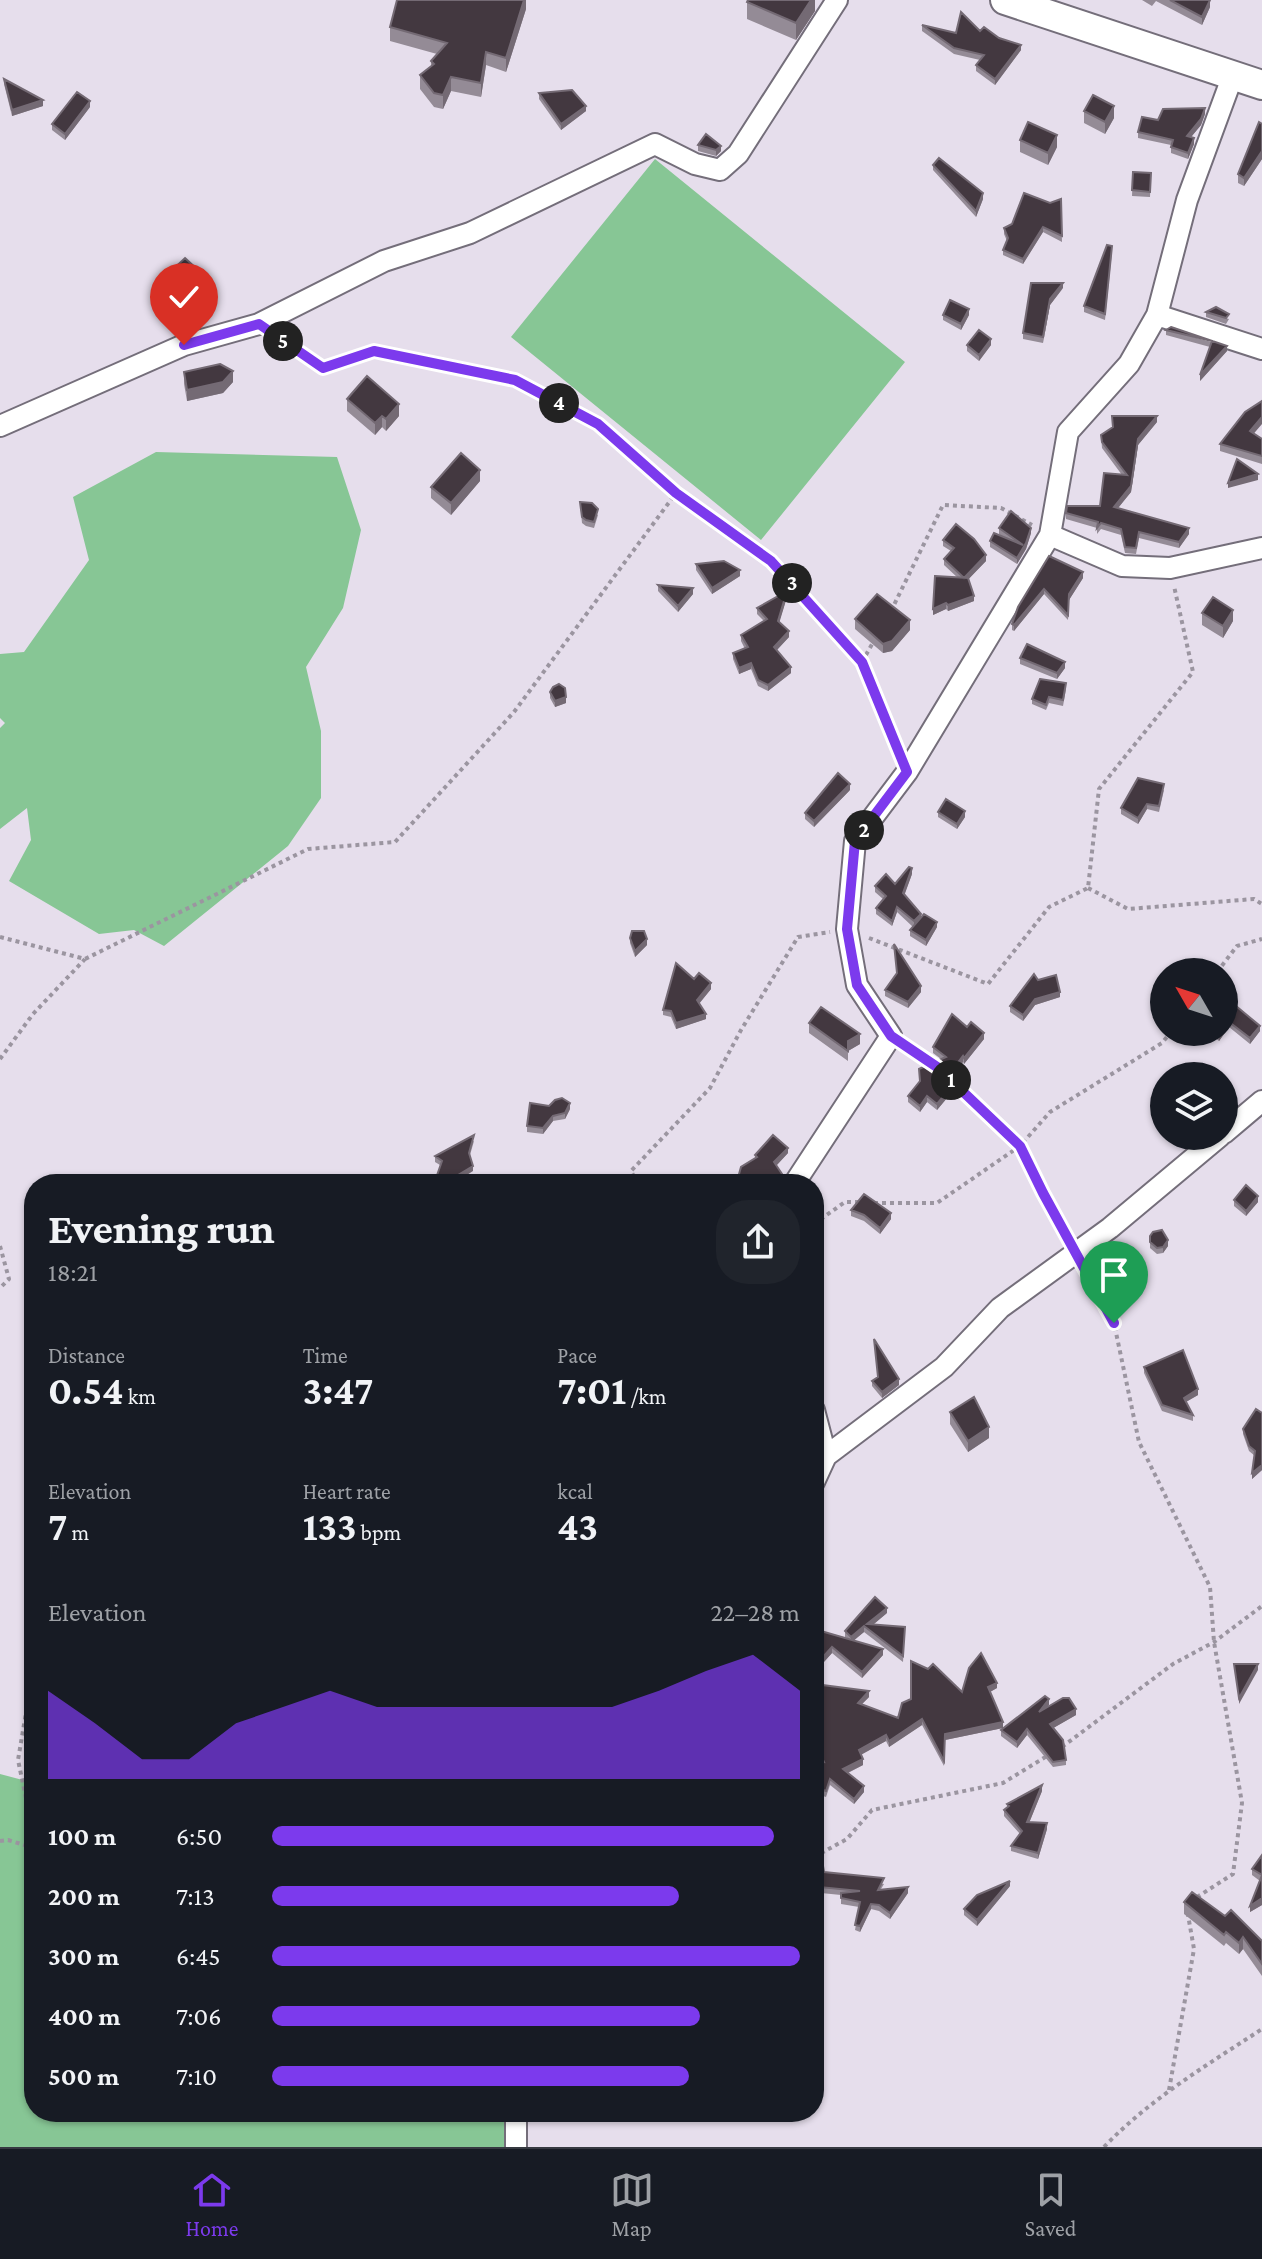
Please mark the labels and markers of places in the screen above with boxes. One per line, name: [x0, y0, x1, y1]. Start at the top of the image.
pin: [150, 263, 218, 345]
pin: 5: [263, 321, 303, 361]
pin: 4: [539, 383, 579, 423]
pin: 3: [772, 563, 812, 603]
pin: 2: [844, 810, 884, 850]
pin: 1: [931, 1060, 971, 1100]
pin: [1080, 1241, 1148, 1323]

